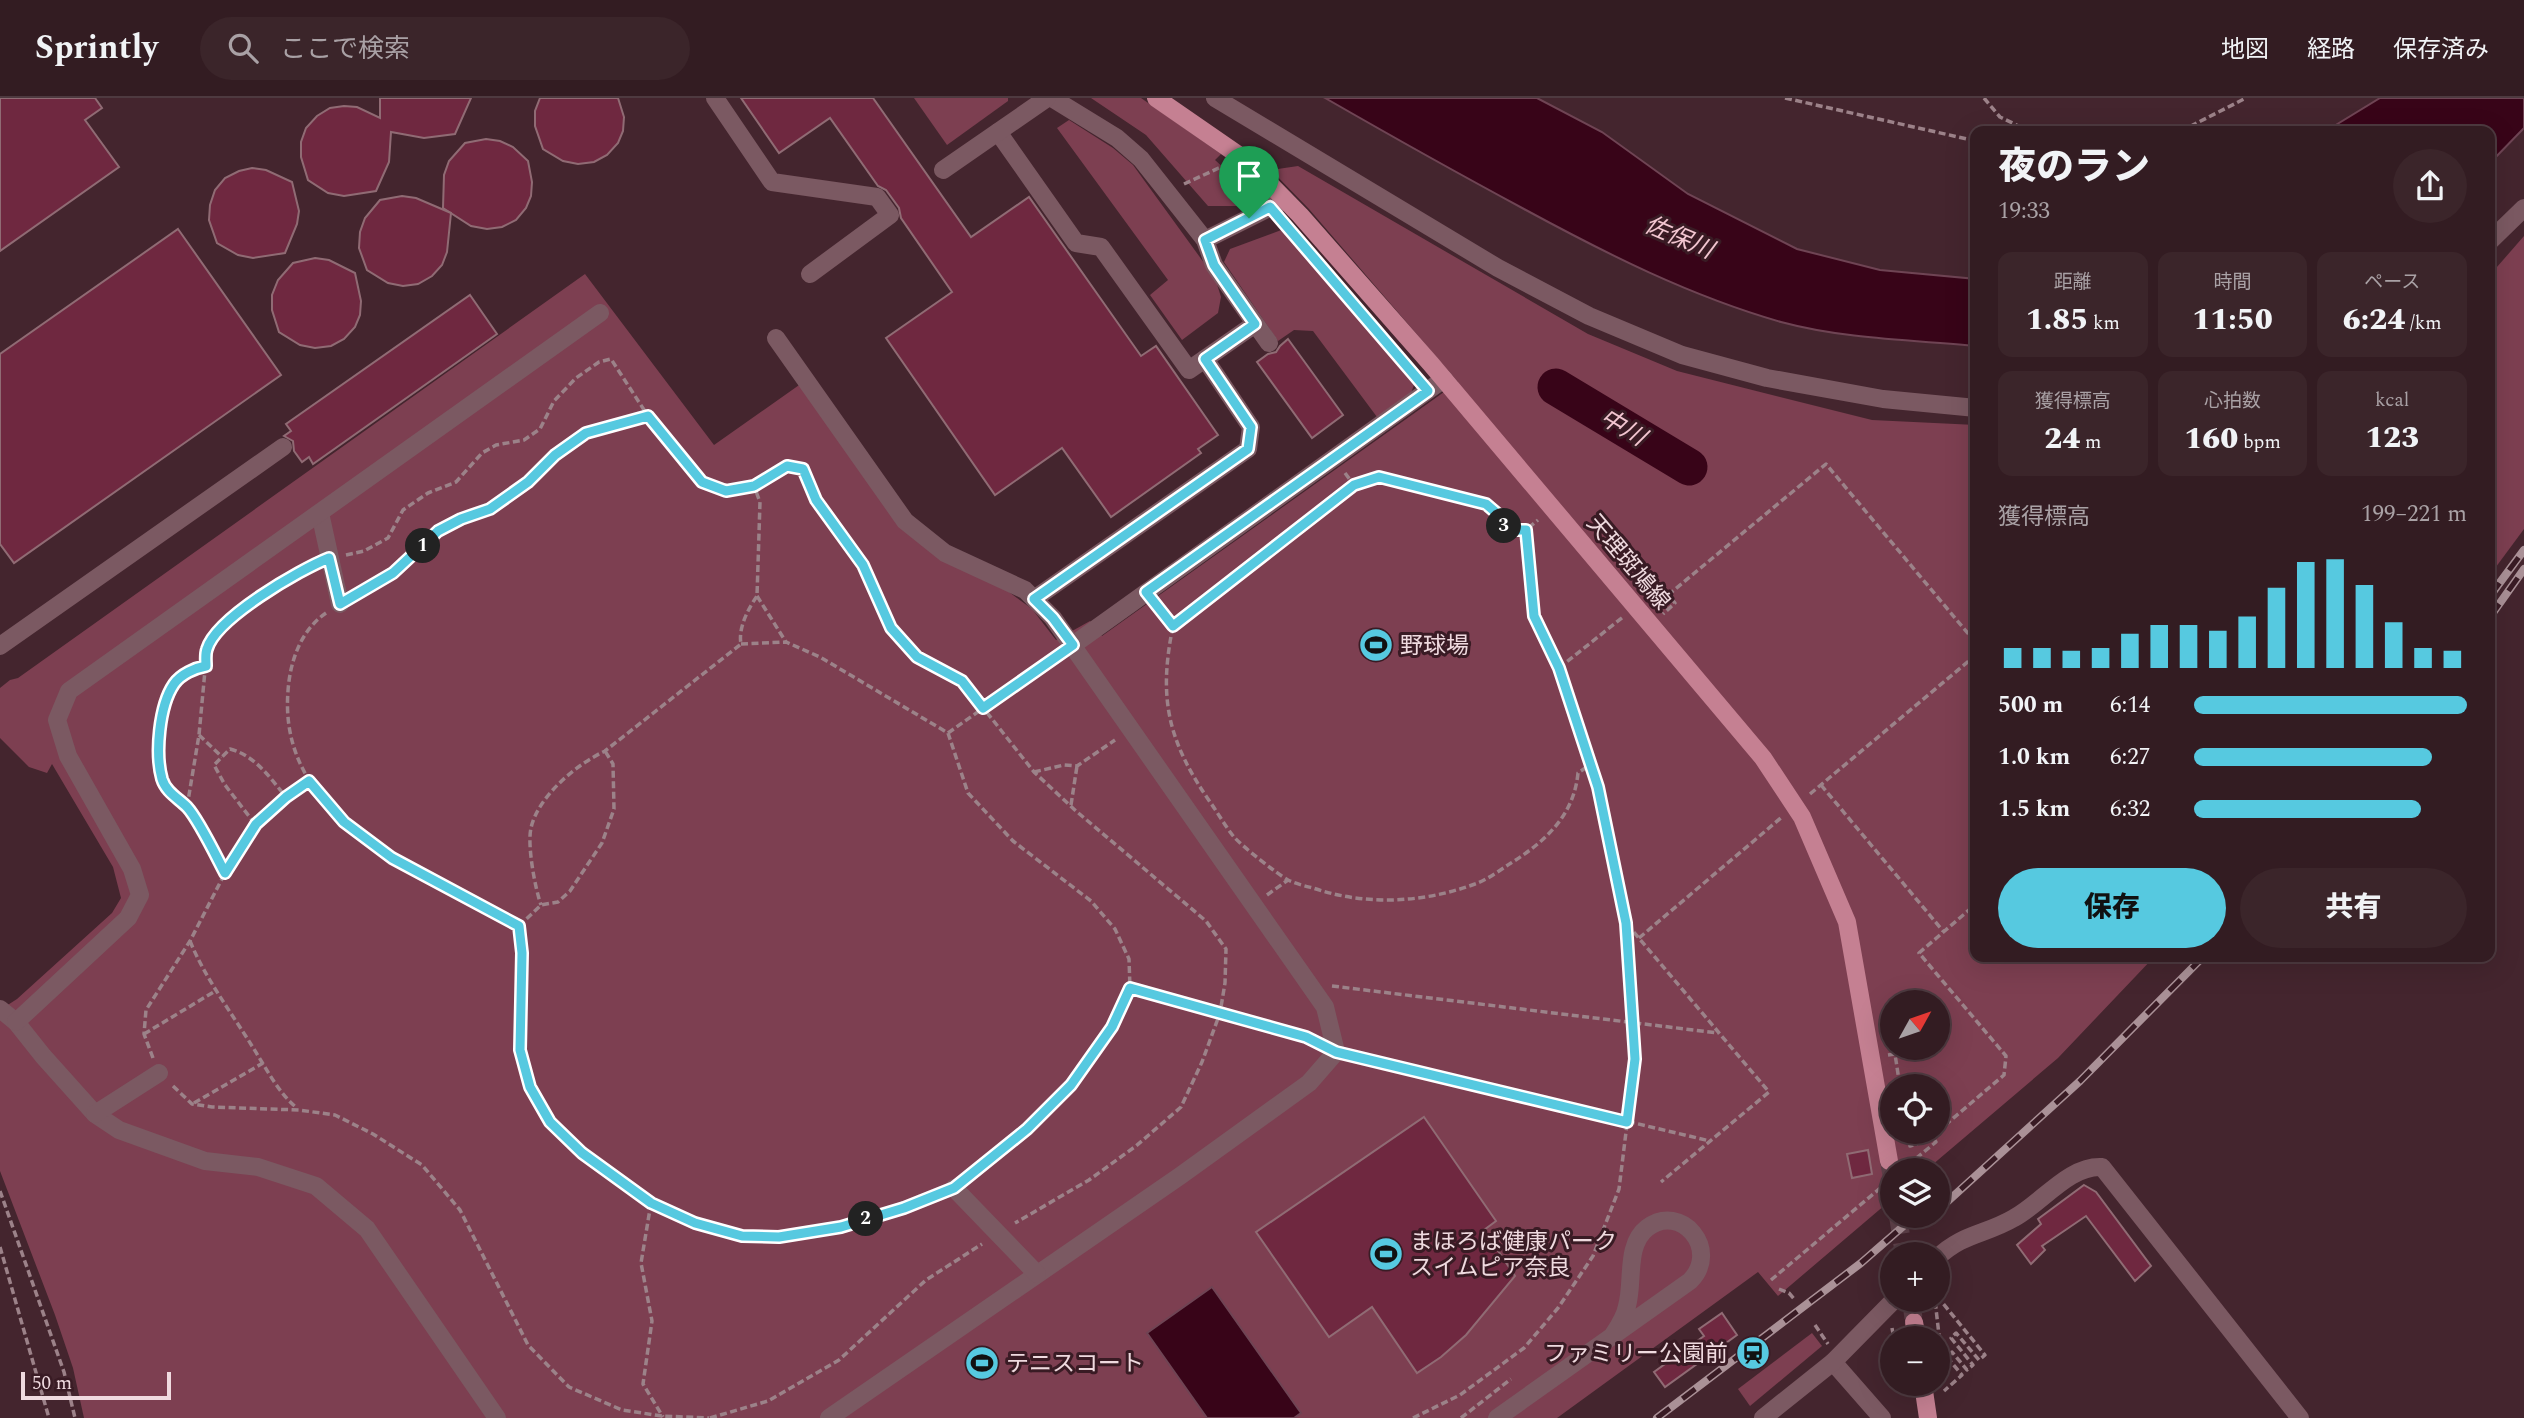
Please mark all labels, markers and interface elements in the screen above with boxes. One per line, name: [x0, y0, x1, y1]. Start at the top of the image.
search box: [200, 17, 690, 80]
text: Sprintly: [35, 23, 158, 73]
icon: search: [224, 29, 262, 67]
text: ここで検索: [280, 29, 410, 69]
text: 地図: [2221, 32, 2269, 68]
text: 経路: [2307, 32, 2355, 68]
text: 保存済み: [2393, 32, 2489, 68]
text: 夜のラン: [1998, 139, 2150, 197]
pin: [1219, 146, 1279, 218]
button: share: [2393, 149, 2467, 223]
icon: arrive: [1230, 157, 1268, 195]
text: 19:33: [1998, 194, 2050, 229]
water label: 佐保川: [1638, 207, 1722, 270]
text: 距離: [2054, 268, 2092, 297]
text: 時間: [2213, 268, 2252, 297]
text: ペース: [2364, 268, 2420, 297]
text: 1.85: [2026, 297, 2088, 343]
text: 11:50: [2192, 297, 2273, 343]
text: 6:24: [2343, 297, 2405, 343]
text: km: [2088, 309, 2120, 338]
text: /km: [2405, 309, 2442, 338]
text: kcal: [2375, 386, 2409, 415]
text: 獲得標高: [2035, 387, 2111, 416]
text: 心拍数: [2204, 387, 2261, 416]
water label: 中川: [1593, 400, 1655, 457]
text: 123: [2365, 415, 2419, 461]
text: 24: [2044, 416, 2080, 462]
text: 160: [2184, 416, 2238, 462]
text: m: [2080, 428, 2101, 457]
text: bpm: [2238, 428, 2281, 457]
text: 199–221 m: [2361, 497, 2467, 532]
text: 獲得標高: [1998, 500, 2090, 535]
pin: 3: [1486, 508, 1522, 544]
street label: 天理斑鳩線: [1577, 508, 1678, 618]
text: 3: [1498, 511, 1509, 540]
pin: 1: [406, 528, 440, 564]
text: 1: [417, 531, 428, 560]
sports icon: 野球場: [1357, 626, 1395, 664]
place label: 野球場: [1400, 629, 1469, 664]
text: 500 m: [1998, 688, 2063, 723]
text: 6:14: [2110, 688, 2150, 723]
text: 1.0 km: [1998, 740, 2070, 775]
text: 6:27: [2110, 740, 2150, 775]
text: 1.5 km: [1998, 792, 2070, 827]
text: 6:32: [2110, 792, 2150, 827]
button: 保存: [1998, 868, 2226, 948]
button: 共有: [2240, 868, 2467, 948]
north arrow: [1880, 990, 1950, 1060]
map controls: [1880, 990, 1950, 1396]
button: locate: [1880, 1074, 1950, 1144]
button: layers: [1880, 1158, 1950, 1228]
pin: 2: [848, 1202, 884, 1236]
text: 2: [860, 1204, 871, 1233]
place label: まほろば健康パーク スイムピア奈良: [1410, 1225, 1617, 1286]
sports icon: まほろば健康パーク スイムピア奈良: [1367, 1235, 1405, 1273]
button: +: [1880, 1242, 1950, 1312]
button: −: [1880, 1326, 1950, 1396]
station icon: ファミリー公園前: [1734, 1334, 1772, 1372]
place label: ファミリー公園前: [1544, 1337, 1728, 1372]
sports icon: テニスコート: [963, 1344, 1001, 1382]
place label: テニスコート: [1006, 1347, 1144, 1382]
scale bar: [21, 1369, 172, 1401]
text: 50 m: [32, 1369, 72, 1398]

